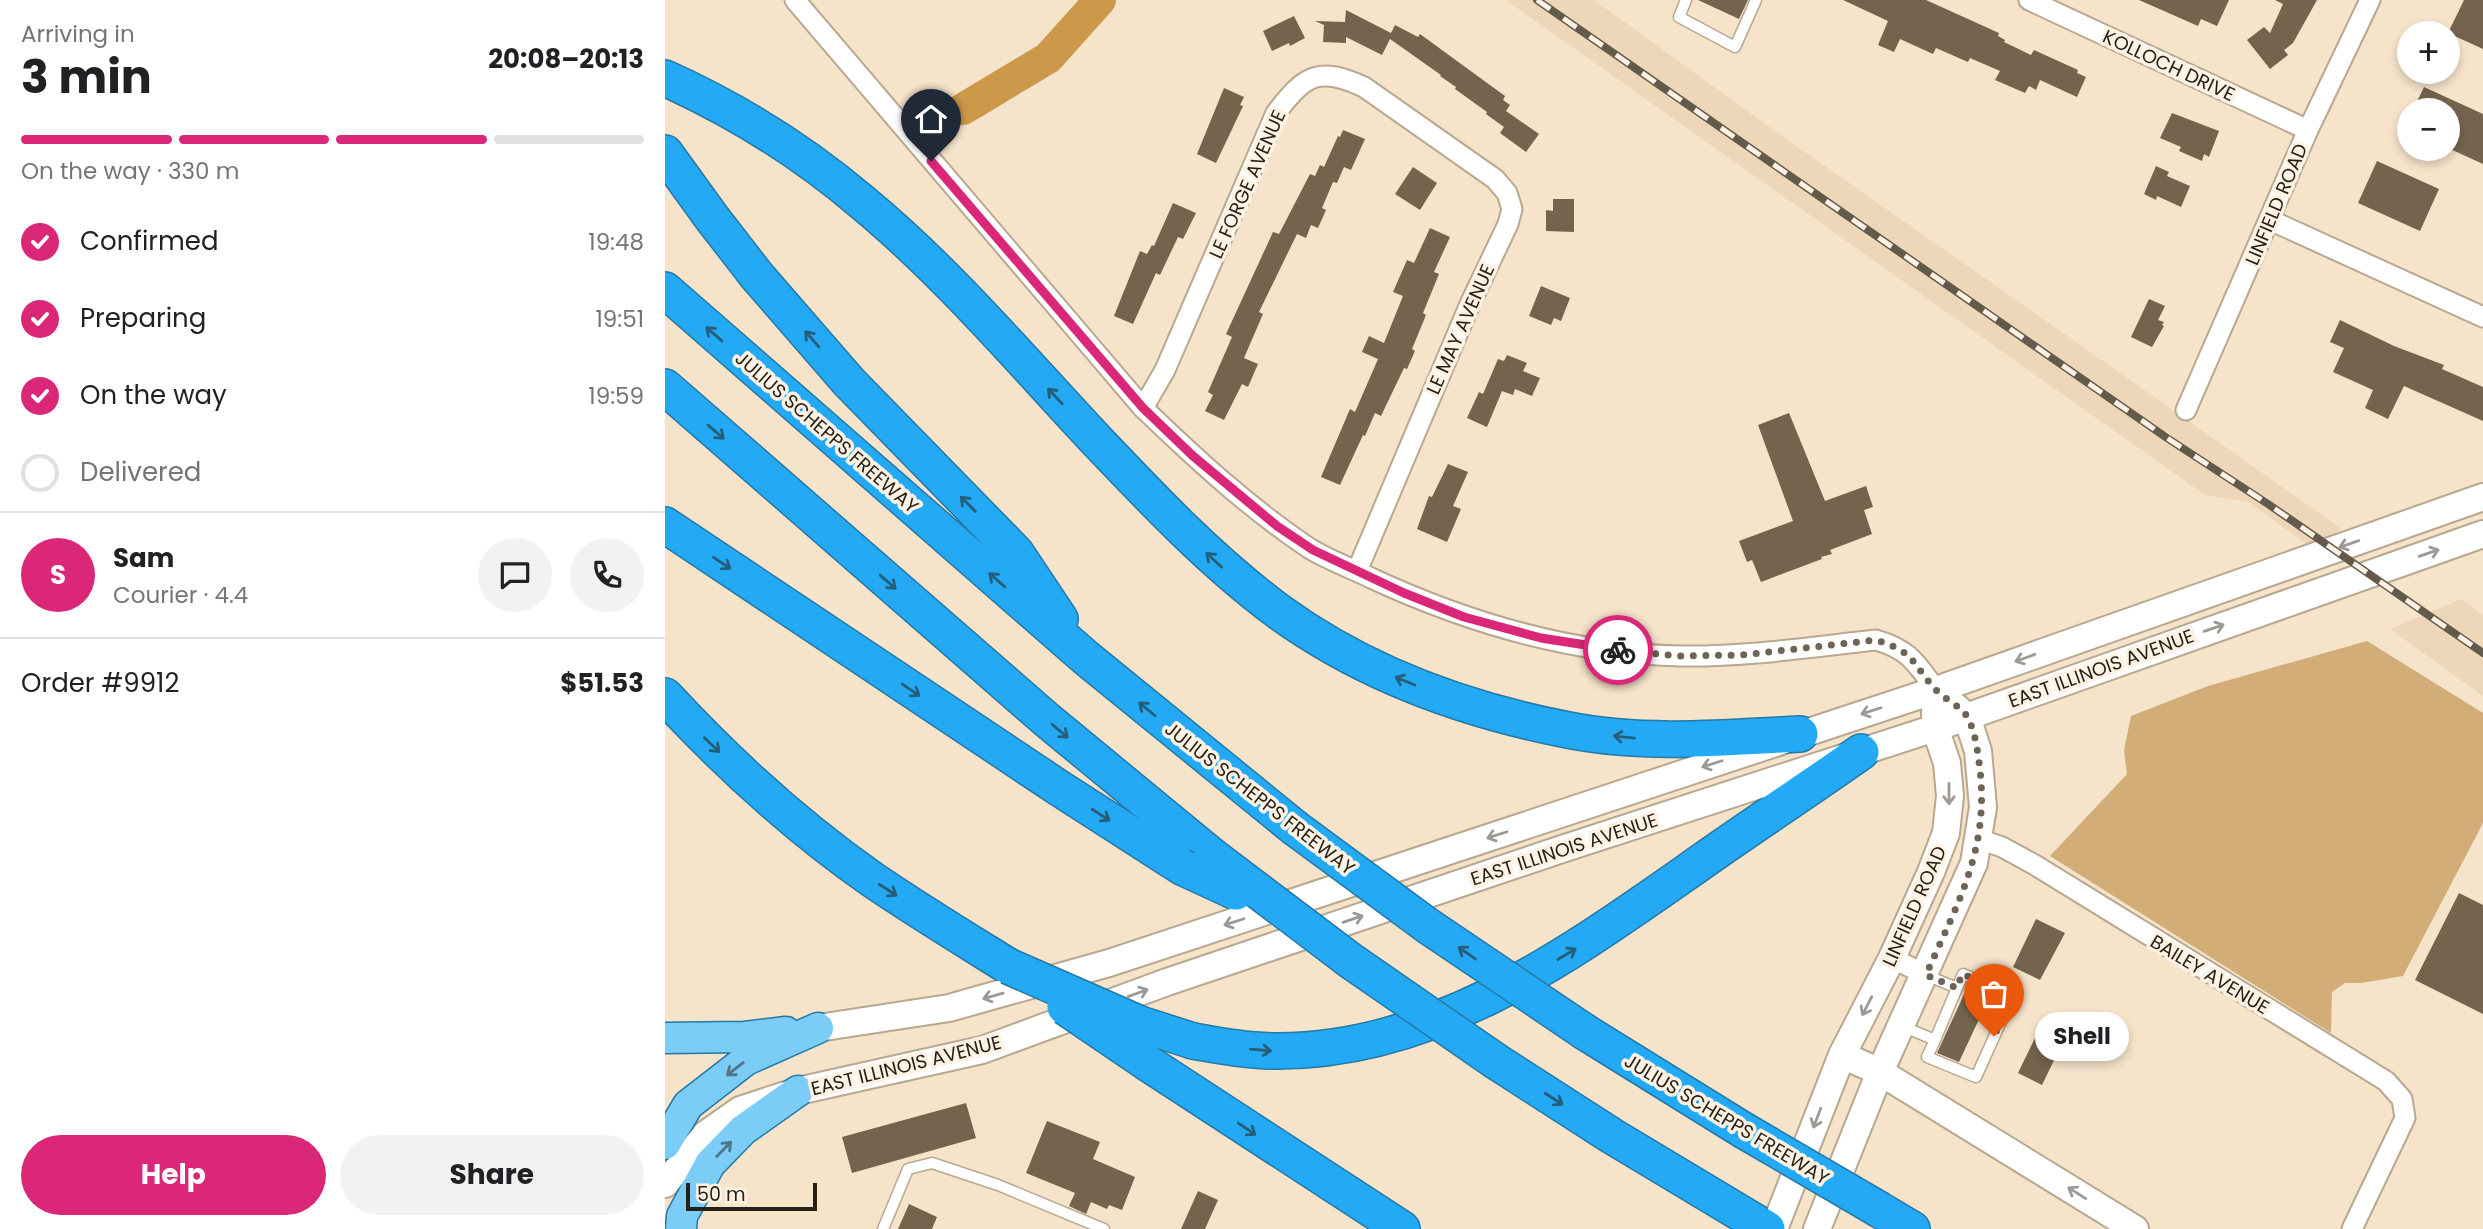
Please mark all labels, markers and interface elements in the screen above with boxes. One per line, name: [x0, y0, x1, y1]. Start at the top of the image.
text: Arriving in: [21, 18, 135, 50]
map controls: [2397, 21, 2460, 161]
button: +: [2397, 21, 2460, 84]
street label: KOLLOCH DRIVE: [2098, 23, 2239, 108]
text: 20:08–20:13: [488, 41, 644, 77]
text: 3 min: [21, 45, 152, 109]
pin: [901, 89, 961, 161]
button: −: [2397, 98, 2460, 161]
icon: home: [912, 100, 950, 138]
street label: LE FORGE AVENUE: [1203, 106, 1292, 263]
street label: LINFIELD ROAD: [2239, 139, 2314, 269]
text: On the way · 330 m: [21, 155, 239, 187]
icon: check: [21, 223, 59, 261]
text: Confirmed: [80, 223, 218, 259]
text: 19:48: [588, 226, 644, 258]
street label: LE MAY AVENUE: [1420, 260, 1501, 399]
icon: check: [21, 300, 59, 338]
text: Preparing: [80, 300, 206, 336]
text: 19:51: [595, 303, 644, 335]
one-way arrow: [706, 326, 724, 342]
one-way arrow: [804, 330, 820, 348]
street label: JULIUS SCHEPPS FREEWAY: [729, 345, 924, 520]
icon: check: [21, 377, 59, 415]
text: On the way: [80, 377, 227, 413]
text: 19:59: [588, 380, 644, 412]
one-way arrow: [1047, 388, 1064, 405]
one-way arrow: [707, 424, 725, 440]
text: Delivered: [80, 454, 201, 490]
one-way arrow: [960, 496, 977, 513]
button: chat: [478, 538, 552, 612]
button: phone: [570, 538, 644, 612]
one-way arrow: [2339, 539, 2361, 551]
text: Sam: [113, 540, 174, 576]
one-way arrow: [2417, 546, 2439, 558]
one-way arrow: [1206, 551, 1223, 568]
text: S: [50, 557, 66, 593]
one-way arrow: [711, 557, 731, 571]
one-way arrow: [988, 572, 1006, 588]
one-way arrow: [879, 574, 897, 590]
text: Courier · 4.4: [113, 579, 248, 611]
courier: [1583, 615, 1653, 685]
one-way arrow: [2203, 621, 2225, 633]
street label: EAST ILLINOIS AVENUE: [2005, 622, 2198, 715]
icon: bike: [1599, 631, 1637, 669]
one-way arrow: [2015, 653, 2037, 665]
text: Order #9912: [21, 665, 179, 701]
text: $51.53: [560, 665, 644, 701]
one-way arrow: [1395, 674, 1416, 687]
one-way arrow: [901, 682, 920, 697]
one-way arrow: [1138, 701, 1156, 717]
one-way arrow: [1861, 706, 1883, 718]
street label: JULIUS SCHEPPS FREEWAY: [1159, 715, 1361, 881]
one-way arrow: [1050, 723, 1068, 739]
one-way arrow: [1613, 730, 1636, 743]
one-way arrow: [703, 737, 720, 754]
one-way arrow: [1702, 759, 1724, 771]
one-way arrow: [1942, 782, 1956, 805]
street label: EAST ILLINOIS AVENUE: [1467, 806, 1661, 892]
one-way arrow: [1090, 808, 1110, 822]
one-way arrow: [1486, 830, 1508, 843]
street label: LINFIELD ROAD: [1876, 841, 1953, 971]
one-way arrow: [877, 883, 897, 897]
one-way arrow: [1342, 912, 1364, 924]
one-way arrow: [1223, 916, 1245, 929]
street label: BAILEY AVENUE: [2145, 928, 2274, 1021]
one-way arrow: [1458, 946, 1477, 960]
one-way arrow: [1556, 947, 1576, 961]
pin: [1964, 964, 2024, 1036]
icon: bag: [1975, 975, 2013, 1013]
one-way arrow: [1126, 985, 1148, 998]
one-way arrow: [982, 990, 1005, 1003]
one-way arrow: [1859, 996, 1873, 1016]
callout: Shell: [2036, 1012, 2131, 1060]
text: Shell: [2053, 1020, 2111, 1052]
street label: EAST ILLINOIS AVENUE: [808, 1029, 1004, 1102]
one-way arrow: [1249, 1044, 1272, 1057]
street label: JULIUS SCHEPPS FREEWAY: [1619, 1047, 1834, 1191]
one-way arrow: [726, 1062, 744, 1077]
one-way arrow: [1544, 1092, 1564, 1106]
one-way arrow: [1809, 1107, 1822, 1129]
one-way arrow: [1237, 1122, 1256, 1136]
button: Help: [21, 1135, 326, 1215]
button: Share: [340, 1135, 644, 1215]
one-way arrow: [716, 1141, 733, 1158]
scale bar: [686, 1180, 817, 1212]
text: 50 m: [697, 1181, 746, 1208]
one-way arrow: [2067, 1186, 2087, 1200]

